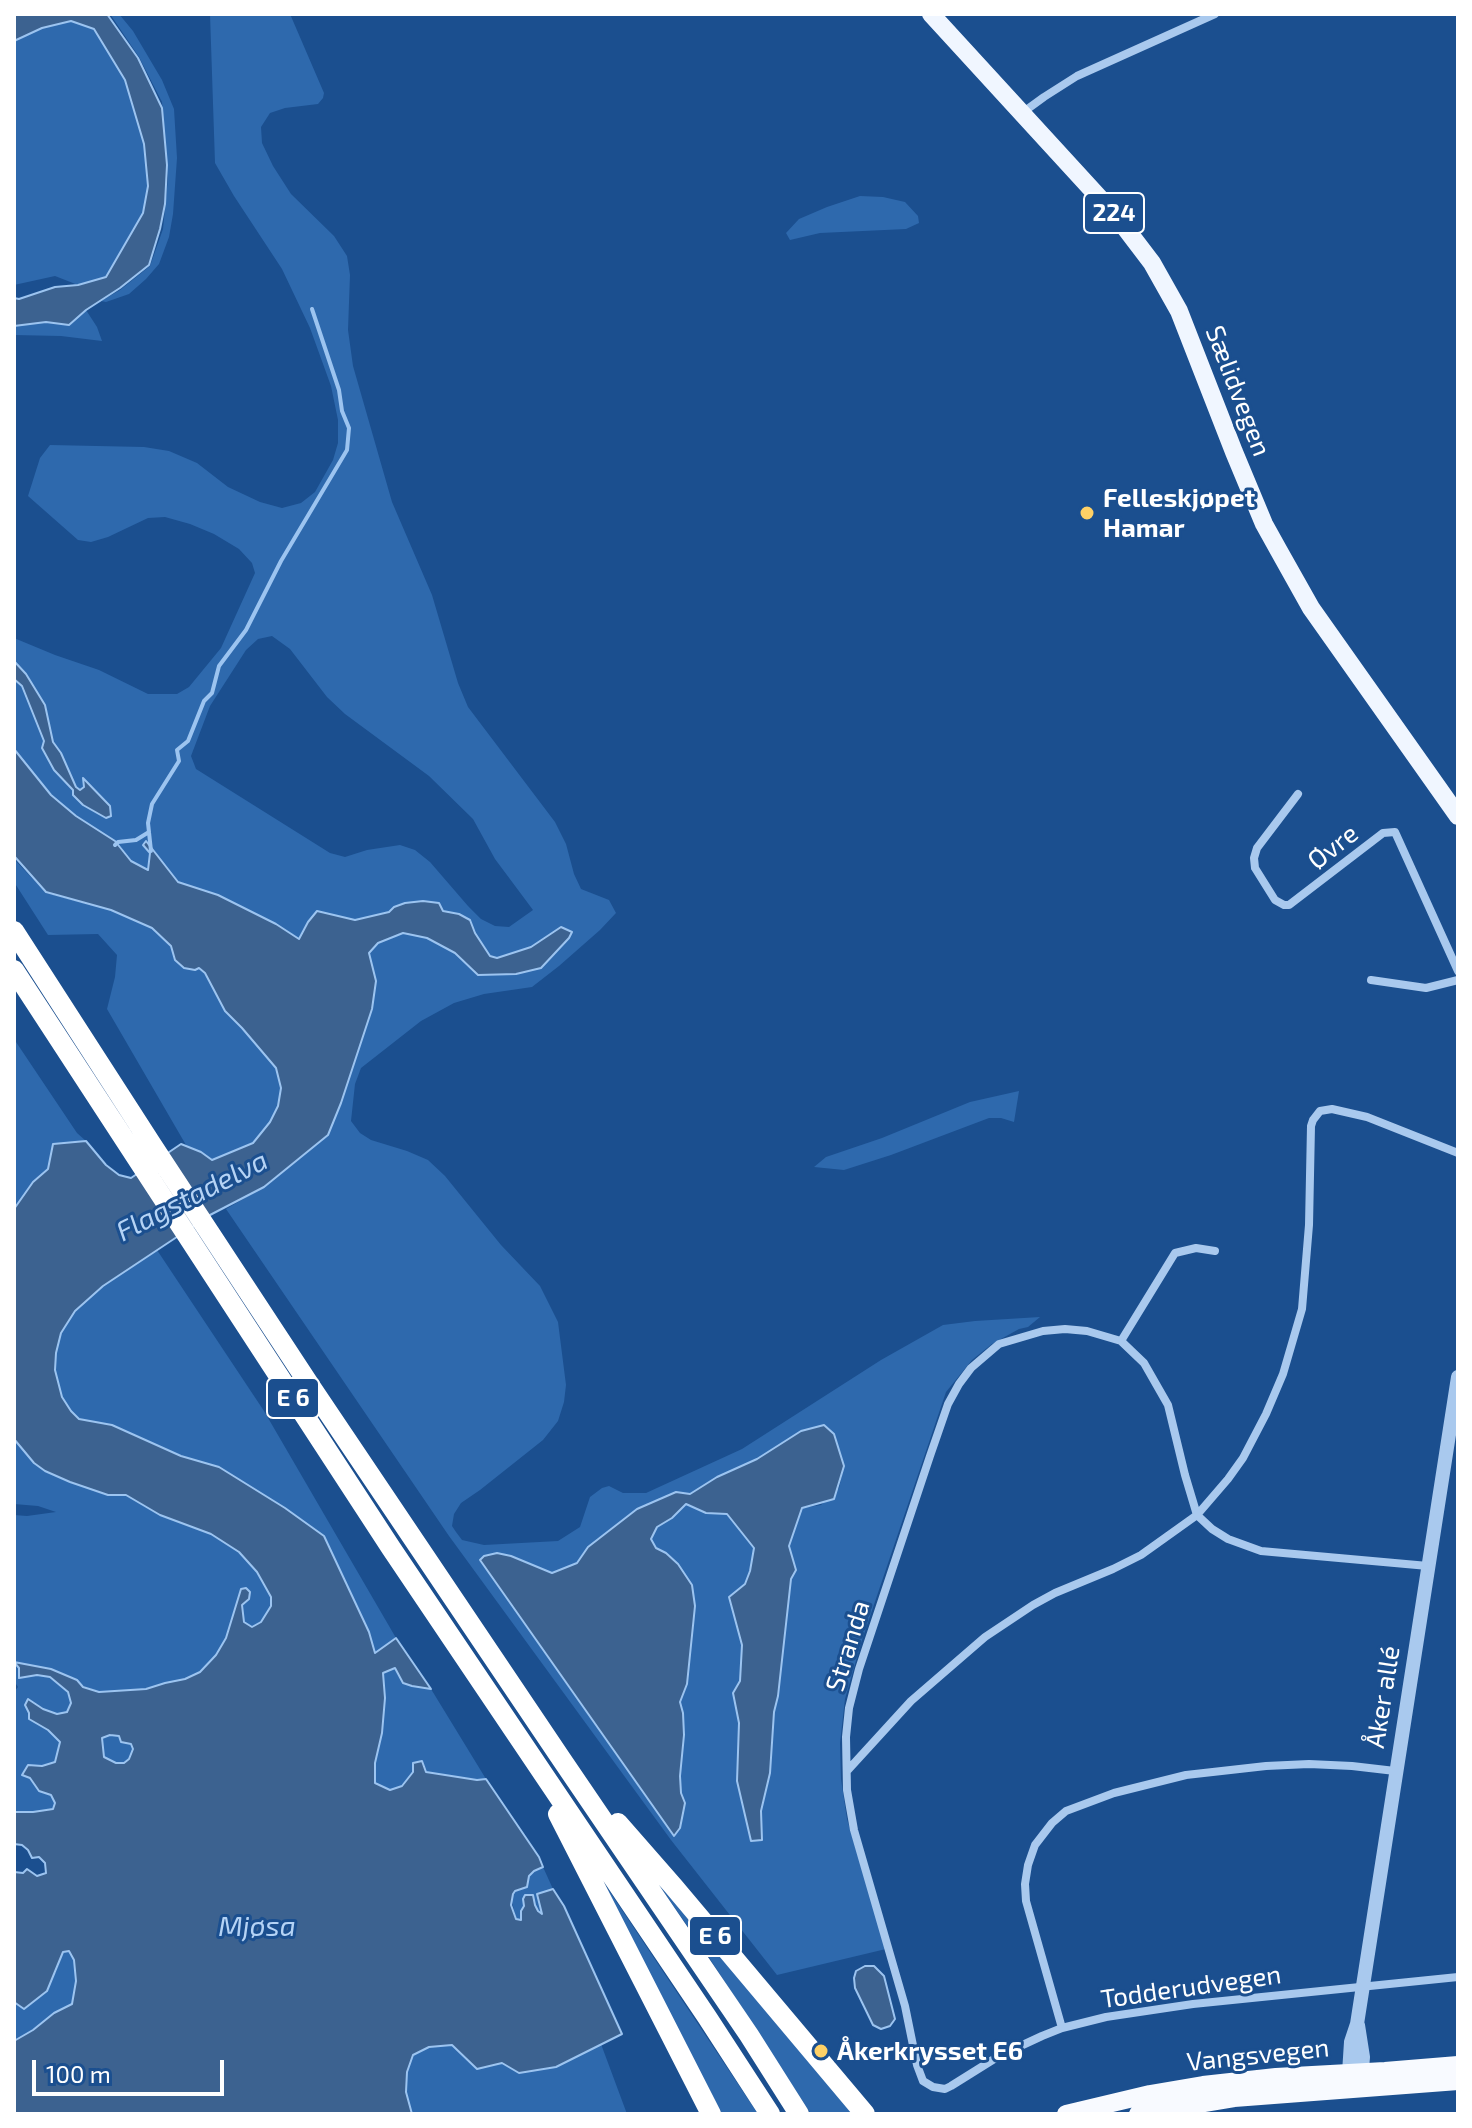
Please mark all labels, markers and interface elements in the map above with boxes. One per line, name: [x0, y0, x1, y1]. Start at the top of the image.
road number: 224: [1084, 193, 1144, 233]
street label: Sælidvegen: [1199, 321, 1277, 461]
place label: Felleskjøpet Hamar: [1103, 482, 1255, 544]
marker: Felleskjøpet Hamar: [1078, 504, 1096, 522]
street label: Øvre: [1302, 818, 1364, 876]
water label: Flagstadelva: [111, 1143, 273, 1249]
road number: E 6: [267, 1378, 319, 1418]
street label: Stranda: [819, 1597, 877, 1695]
street label: Åker allé: [1360, 1644, 1406, 1750]
water label: Mjøsa: [218, 1910, 296, 1944]
road number: E 6: [689, 1916, 741, 1956]
street label: Todderudvegen: [1099, 1959, 1283, 2015]
street label: Vangsvegen: [1185, 2032, 1331, 2078]
place label: Åkerkrysset E6: [837, 2035, 1023, 2067]
marker: Åkerkrysset E6: [812, 2042, 830, 2060]
scale bar: [36, 2044, 228, 2094]
text: 100 m: [46, 2059, 111, 2088]

